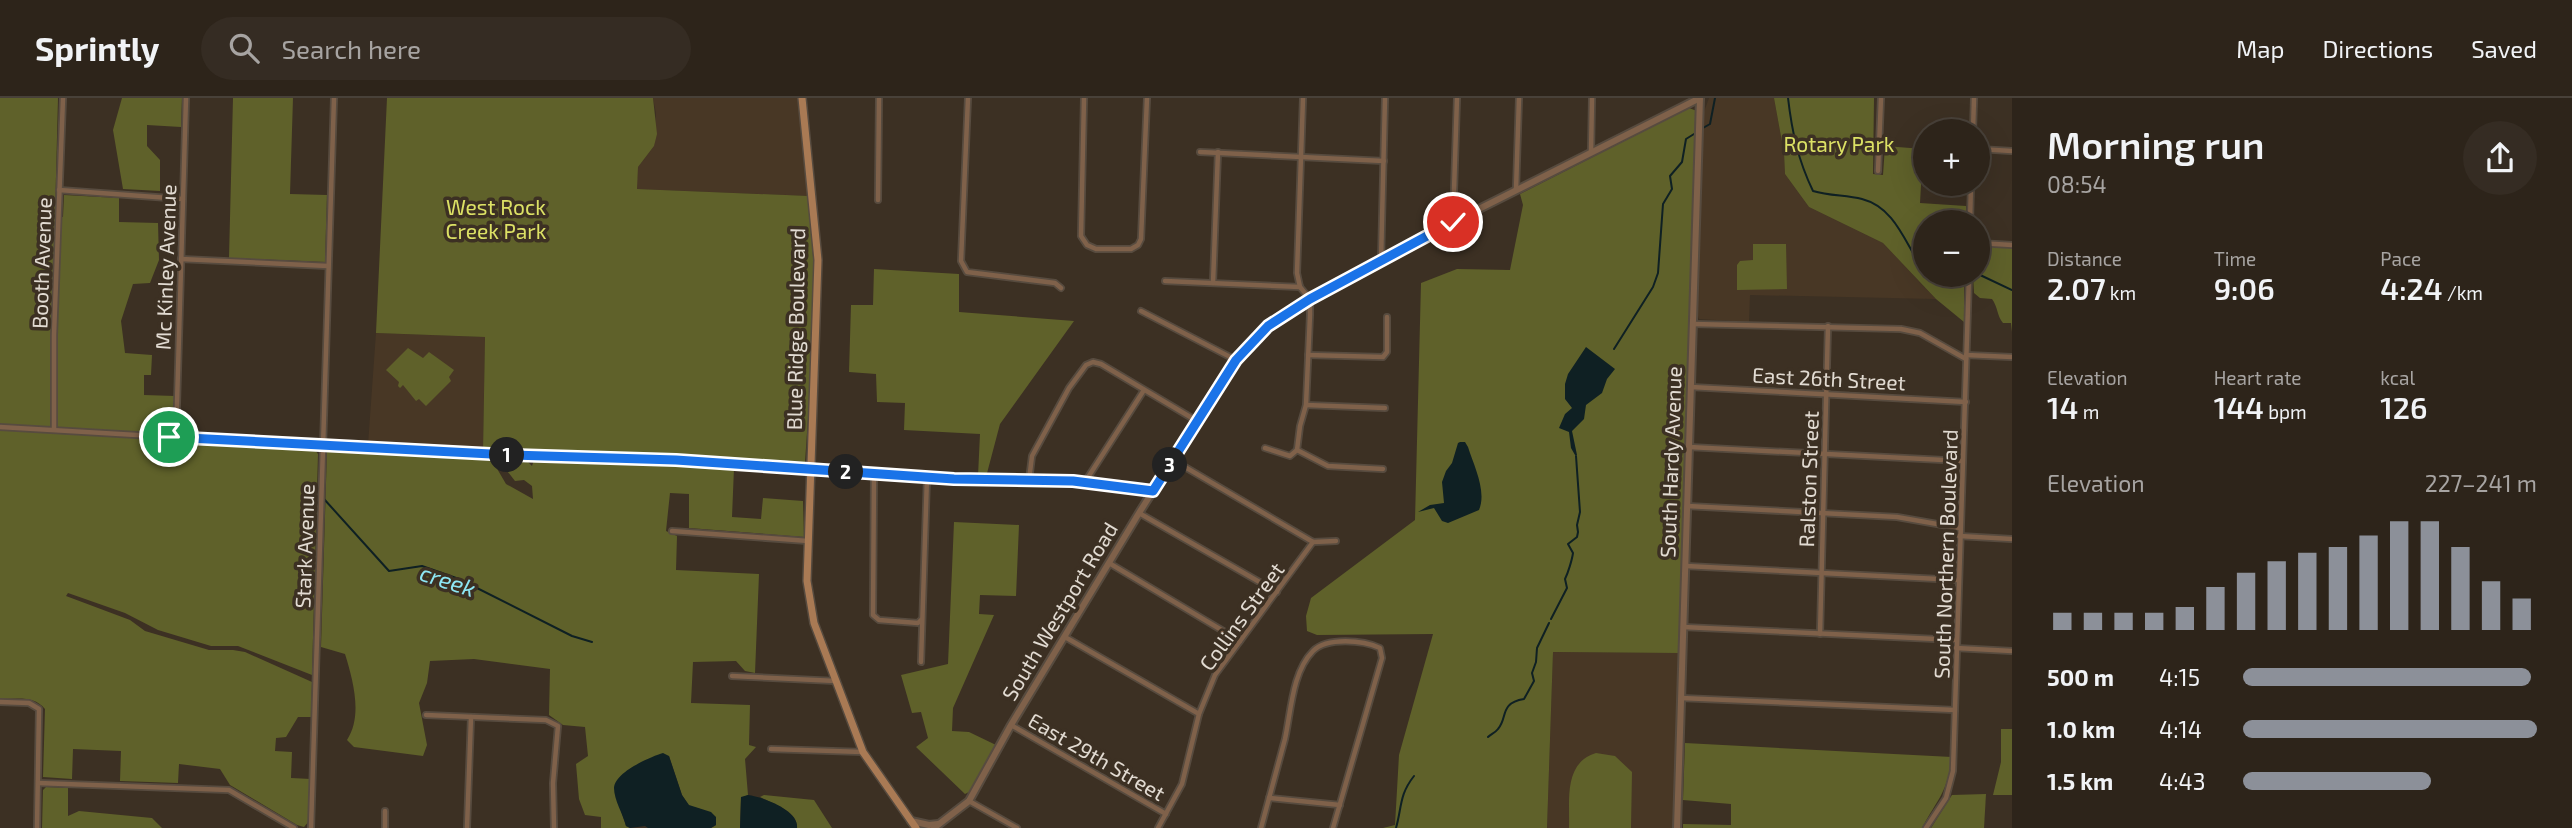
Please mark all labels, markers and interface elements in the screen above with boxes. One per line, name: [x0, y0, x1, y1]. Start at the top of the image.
search box: [201, 17, 691, 80]
text: Sprintly: [35, 28, 159, 68]
icon: search: [225, 29, 263, 67]
text: Search here: [281, 33, 421, 64]
text: Map: [2236, 34, 2284, 63]
text: Directions: [2322, 34, 2433, 63]
text: Saved: [2471, 34, 2537, 63]
map controls: [1913, 119, 1990, 287]
button: +: [1913, 119, 1990, 196]
text: Morning run: [2047, 121, 2265, 167]
button: share: [2463, 121, 2537, 195]
park label: Rotary Park: [1783, 131, 1895, 156]
text: 08:54: [2047, 170, 2107, 198]
street label: Mc Kinley Avenue: [150, 184, 180, 350]
pin: [1423, 192, 1483, 252]
park label: West Rock Creek Park: [446, 194, 547, 243]
street label: Booth Avenue: [26, 197, 56, 329]
icon: check: [1434, 203, 1472, 241]
button: −: [1913, 210, 1990, 287]
street label: Blue Ridge Boulevard: [781, 228, 809, 430]
text: Distance: [2047, 247, 2122, 270]
text: Time: [2214, 247, 2256, 270]
text: Pace: [2380, 247, 2421, 270]
text: 2.07: [2047, 270, 2106, 306]
text: 9:06: [2214, 270, 2275, 306]
text: 4:24: [2380, 270, 2443, 306]
text: km: [2106, 281, 2136, 304]
text: /km: [2443, 281, 2483, 304]
street label: East 26th Street: [1752, 361, 1906, 395]
street label: South Hardy Avenue: [1654, 366, 1686, 558]
text: Elevation: [2047, 366, 2128, 389]
text: Heart rate: [2214, 366, 2302, 389]
text: kcal: [2380, 366, 2415, 389]
text: 14: [2047, 389, 2078, 425]
text: 144: [2214, 389, 2264, 425]
text: 126: [2380, 389, 2428, 425]
text: m: [2078, 400, 2099, 423]
text: bpm: [2264, 400, 2307, 423]
pin: [139, 407, 199, 467]
street label: Ralston Street: [1793, 410, 1823, 548]
icon: arrive: [150, 418, 188, 456]
street label: South Northern Boulevard: [1928, 429, 1962, 679]
pin: 1: [490, 438, 524, 472]
text: 1: [502, 443, 511, 466]
pin: 3: [1152, 448, 1188, 482]
text: 3: [1164, 453, 1175, 476]
pin: 2: [828, 454, 864, 490]
text: 2: [840, 460, 851, 483]
text: Elevation: [2047, 469, 2145, 497]
text: 227–241 m: [2425, 469, 2537, 497]
street label: Stark Avenue: [289, 483, 319, 609]
street label: South Westport Road: [996, 517, 1122, 705]
street label: Collins Street: [1193, 557, 1289, 675]
water label: creek: [417, 558, 479, 602]
text: 500 m: [2047, 663, 2114, 691]
text: 4:15: [2159, 663, 2200, 691]
street label: East 29th Street: [1024, 707, 1170, 805]
text: 1.0 km: [2047, 715, 2115, 743]
text: 4:14: [2159, 715, 2202, 743]
text: 1.5 km: [2047, 767, 2113, 795]
text: 4:43: [2159, 767, 2206, 795]

